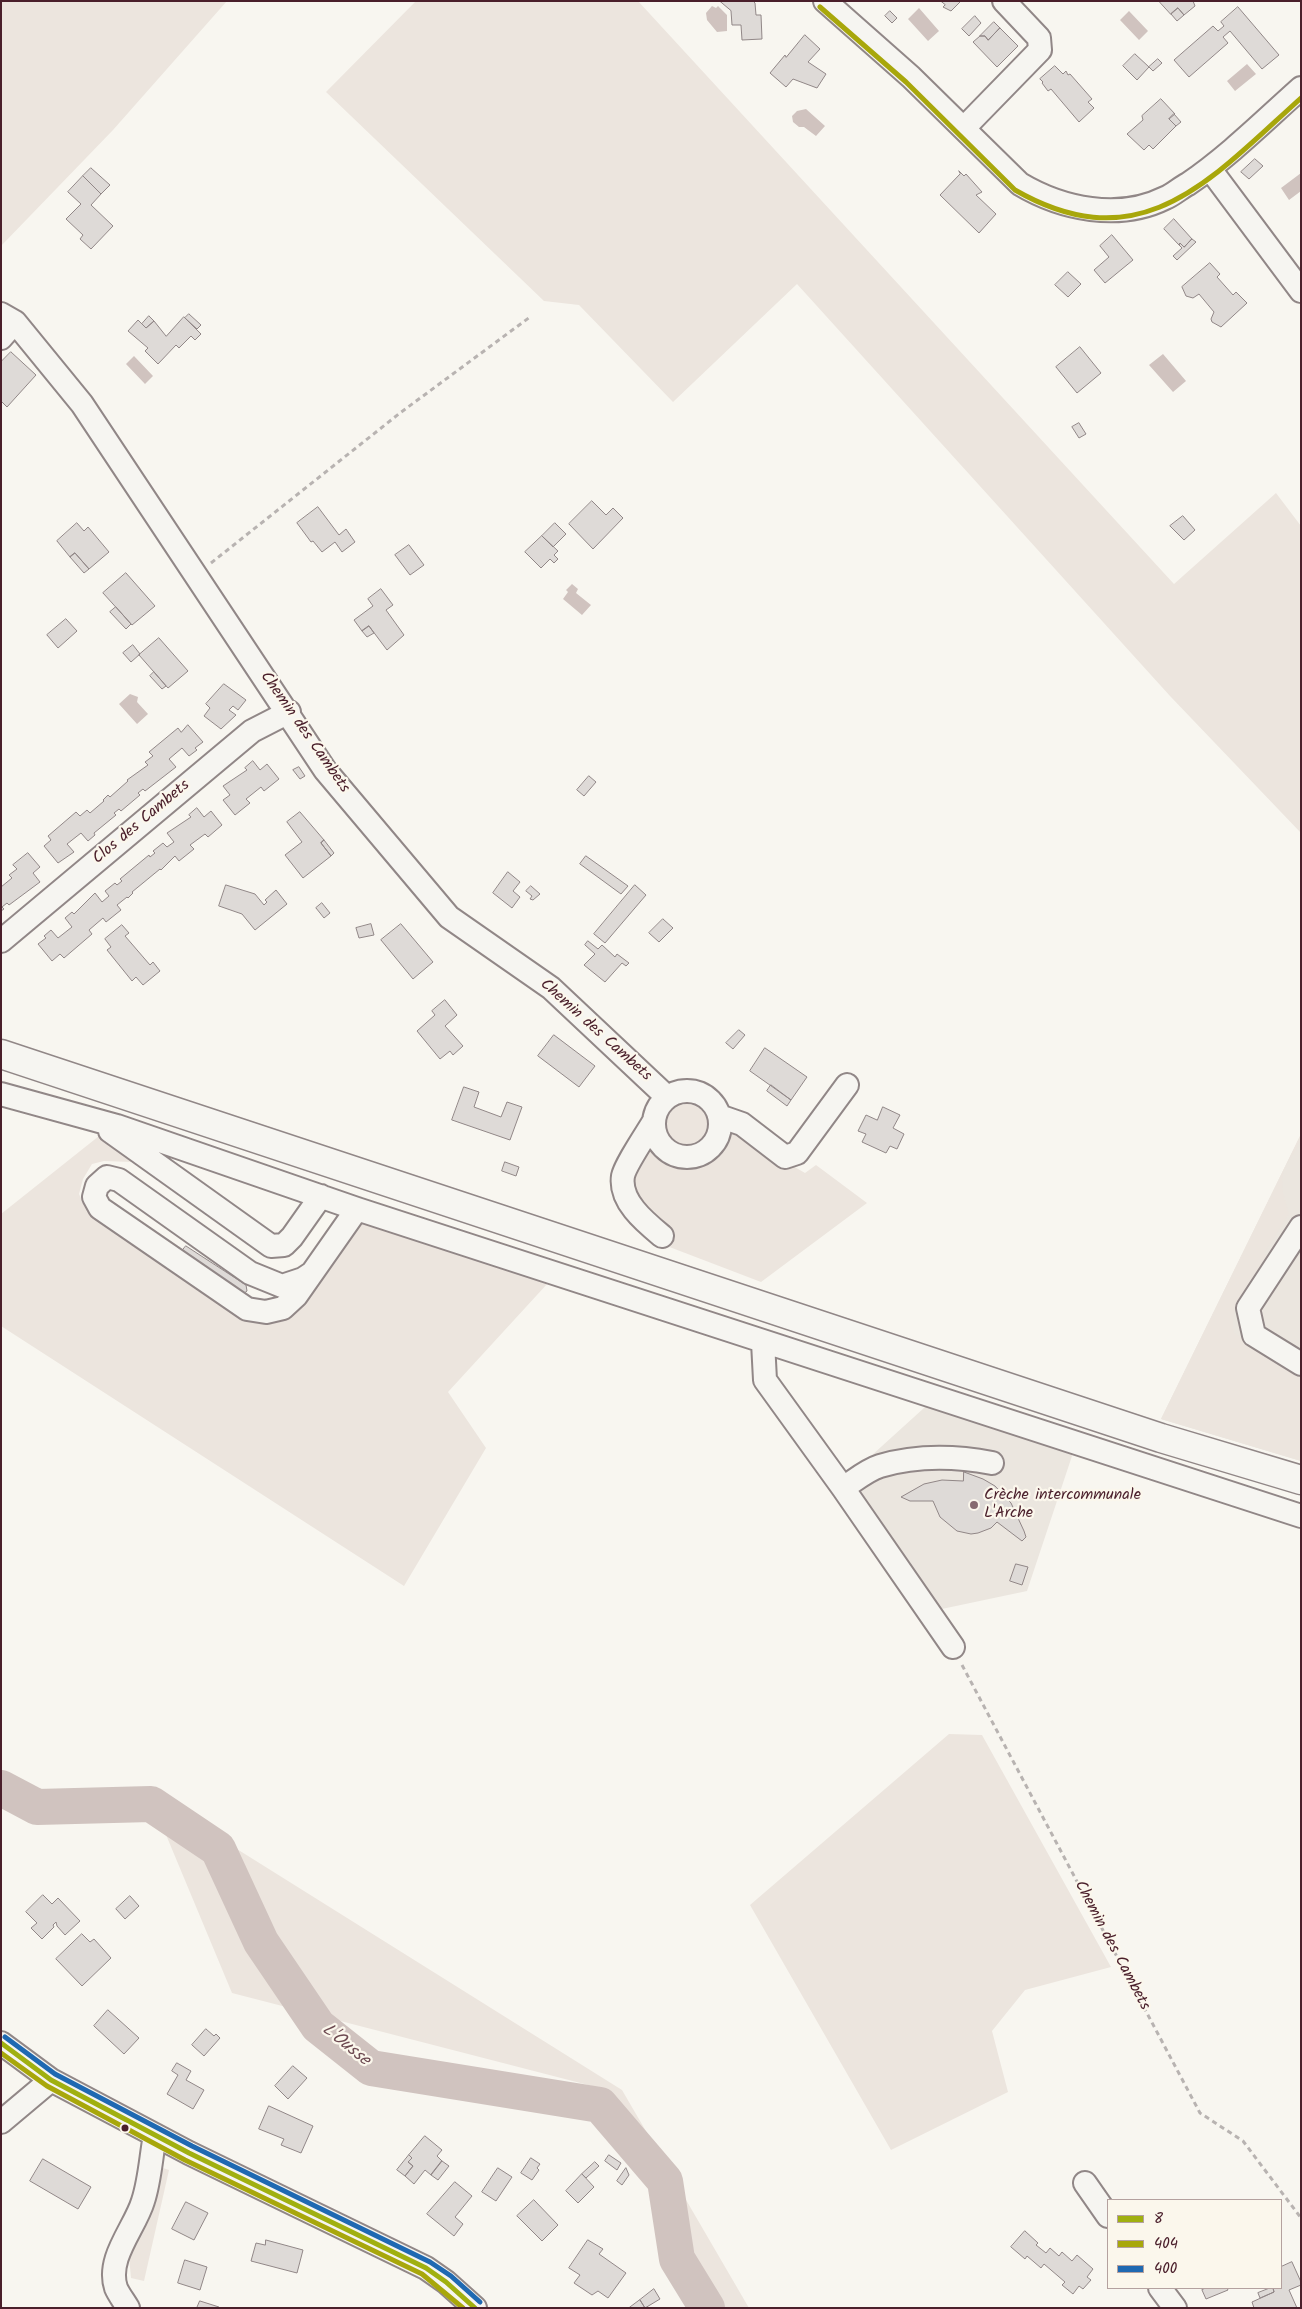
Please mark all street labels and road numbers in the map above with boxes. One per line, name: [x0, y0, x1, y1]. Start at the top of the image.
street label: Chemin des Cambets: [255, 669, 353, 797]
street label: Clos des Cambets: [90, 777, 194, 869]
street label: Chemin des Cambets: [535, 976, 655, 1086]
street label: Chemin des Cambets: [1069, 1878, 1153, 2014]

